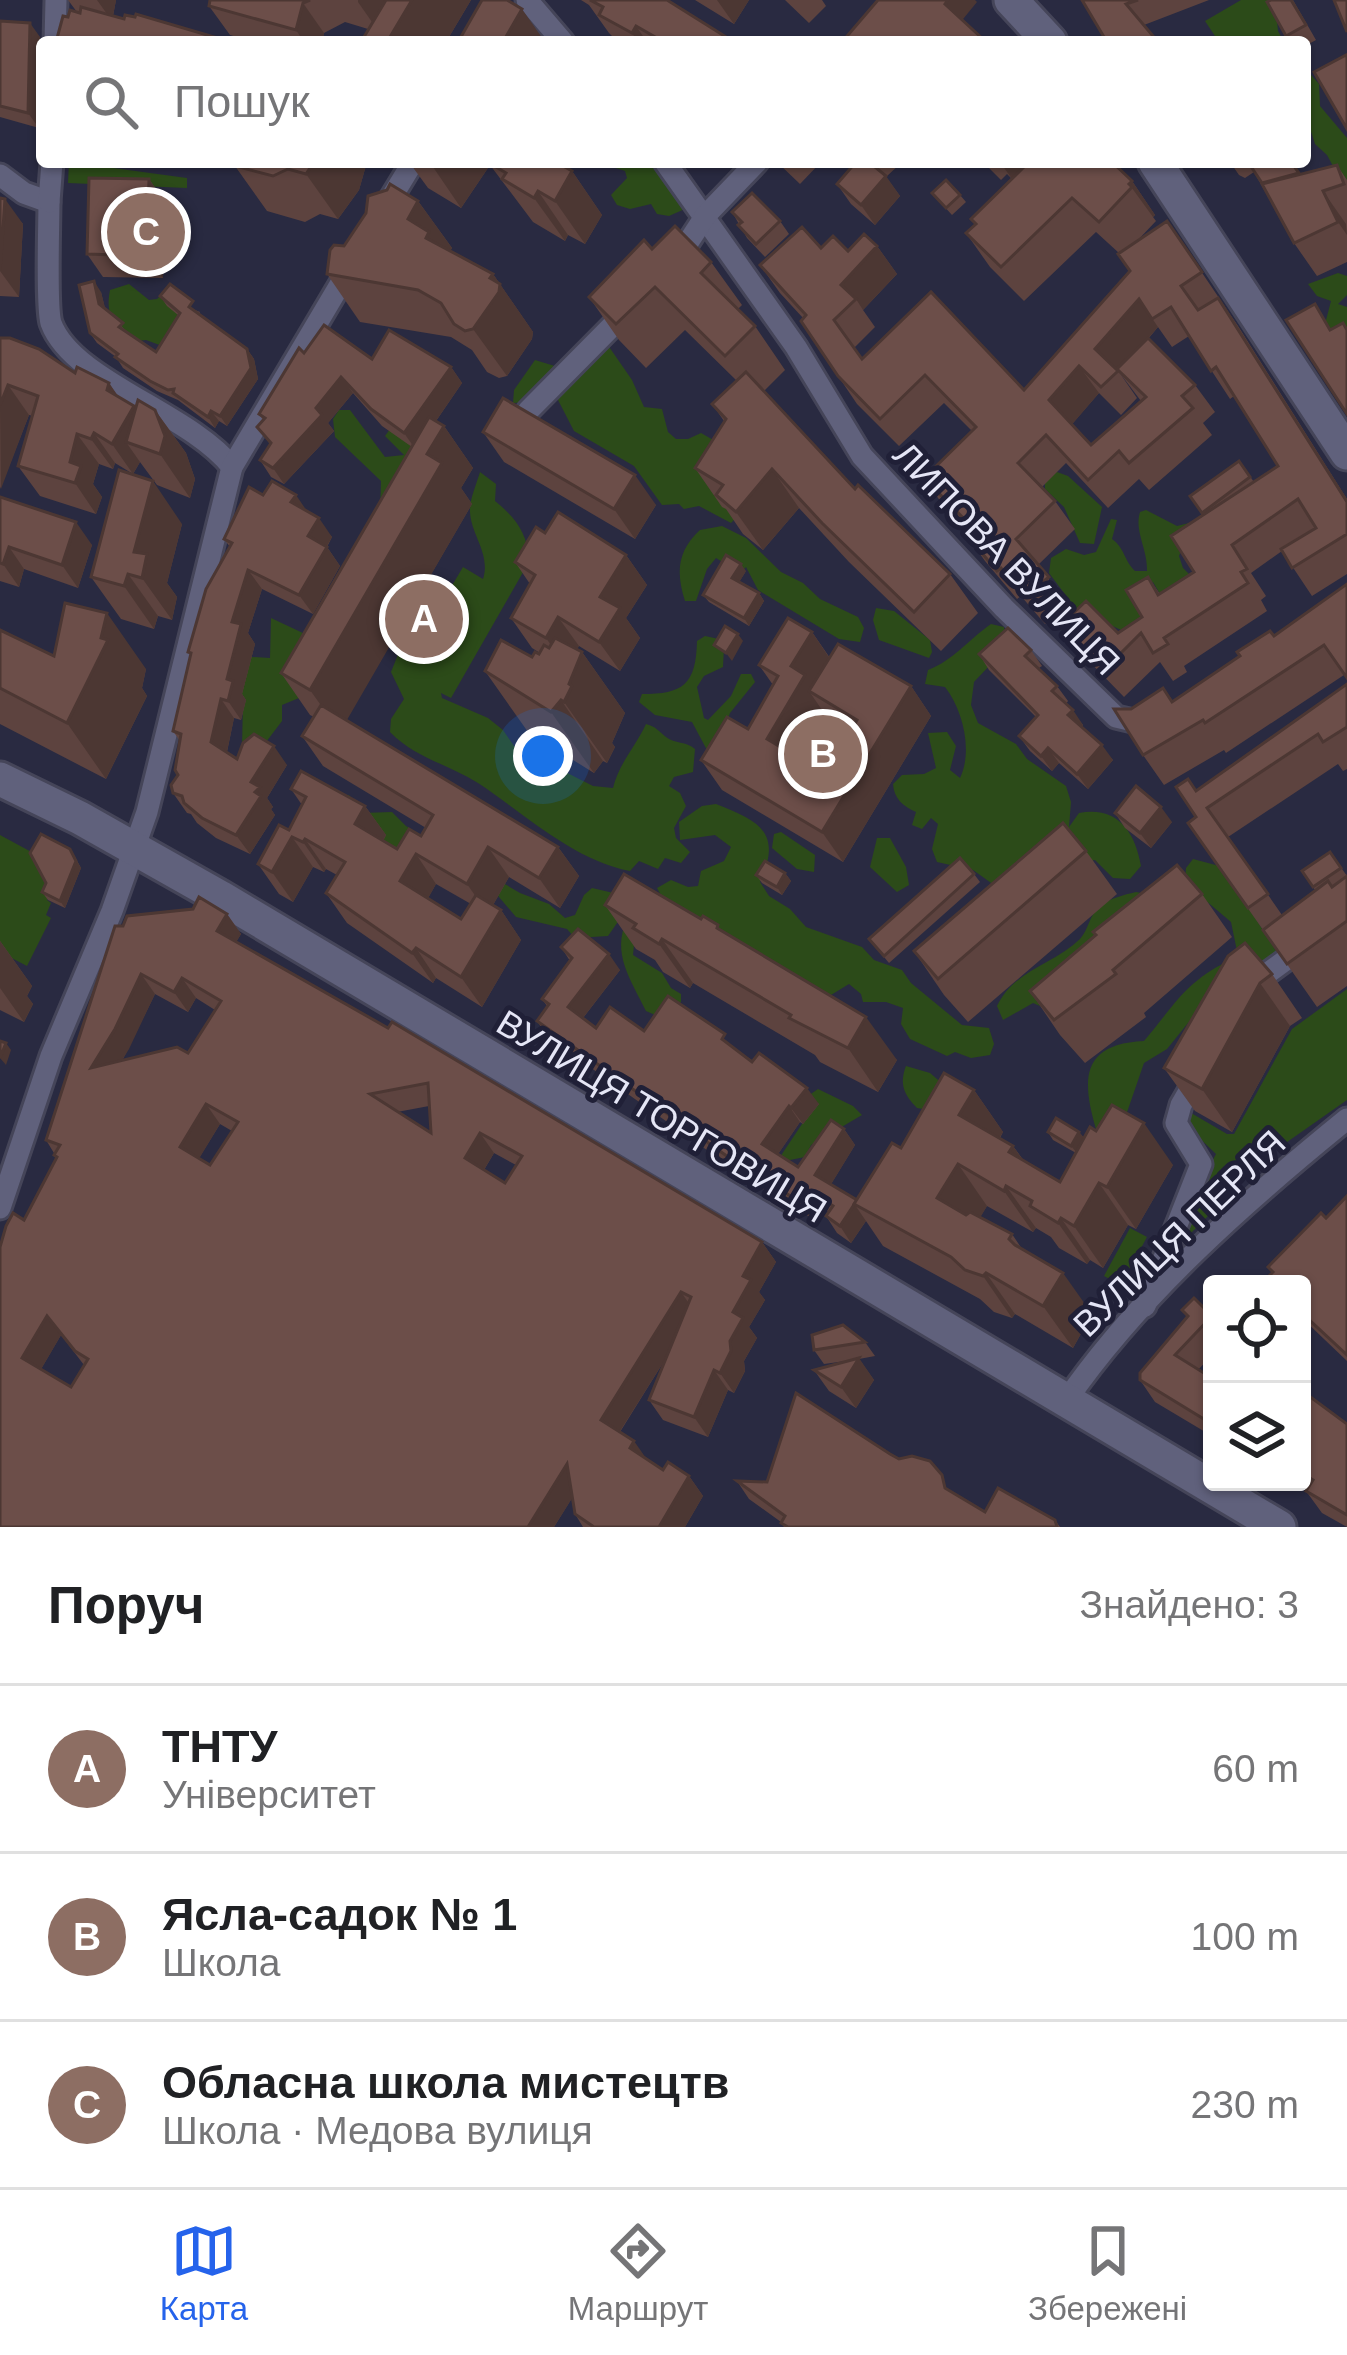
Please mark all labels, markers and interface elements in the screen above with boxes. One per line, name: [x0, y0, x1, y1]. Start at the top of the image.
search box: [36, 36, 1311, 168]
icon: search: [78, 69, 144, 135]
text: Пошук: [174, 76, 310, 127]
pin: C: [107, 187, 185, 277]
street label: ЛИПОВА ВУЛИЦЯ: [885, 434, 1128, 683]
pin: A: [385, 574, 463, 664]
pin: B: [784, 709, 862, 799]
your location: [513, 726, 573, 786]
street label: ВУЛИЦЯ ТОРГОВИЦЯ: [490, 1002, 834, 1231]
street label: ВУЛИЦЯ ПЕРЛЯ: [1065, 1122, 1294, 1345]
map controls: [1203, 1275, 1311, 1491]
button: locate: [1203, 1275, 1311, 1383]
button: layers: [1203, 1383, 1311, 1491]
text: Поруч: [48, 1577, 204, 1634]
text: Знайдено: 3: [1079, 1583, 1299, 1626]
text: ТНТУ: [162, 1721, 277, 1772]
text: A: [73, 1747, 101, 1790]
text: 60 m: [1212, 1747, 1299, 1790]
text: Університет: [162, 1773, 376, 1816]
text: Ясла-садок № 1: [162, 1889, 517, 1940]
text: B: [73, 1915, 101, 1958]
text: 100 m: [1191, 1915, 1299, 1958]
text: Школа: [162, 1941, 281, 1984]
text: Обласна школа мистецтв: [162, 2057, 729, 2108]
text: C: [73, 2083, 101, 2126]
text: 230 m: [1191, 2083, 1299, 2126]
text: Школа · Медова вулиця: [162, 2109, 593, 2152]
tab: Карта: [160, 2218, 248, 2328]
tab: Маршрут: [568, 2218, 708, 2328]
tab: Збережені: [1028, 2218, 1187, 2328]

